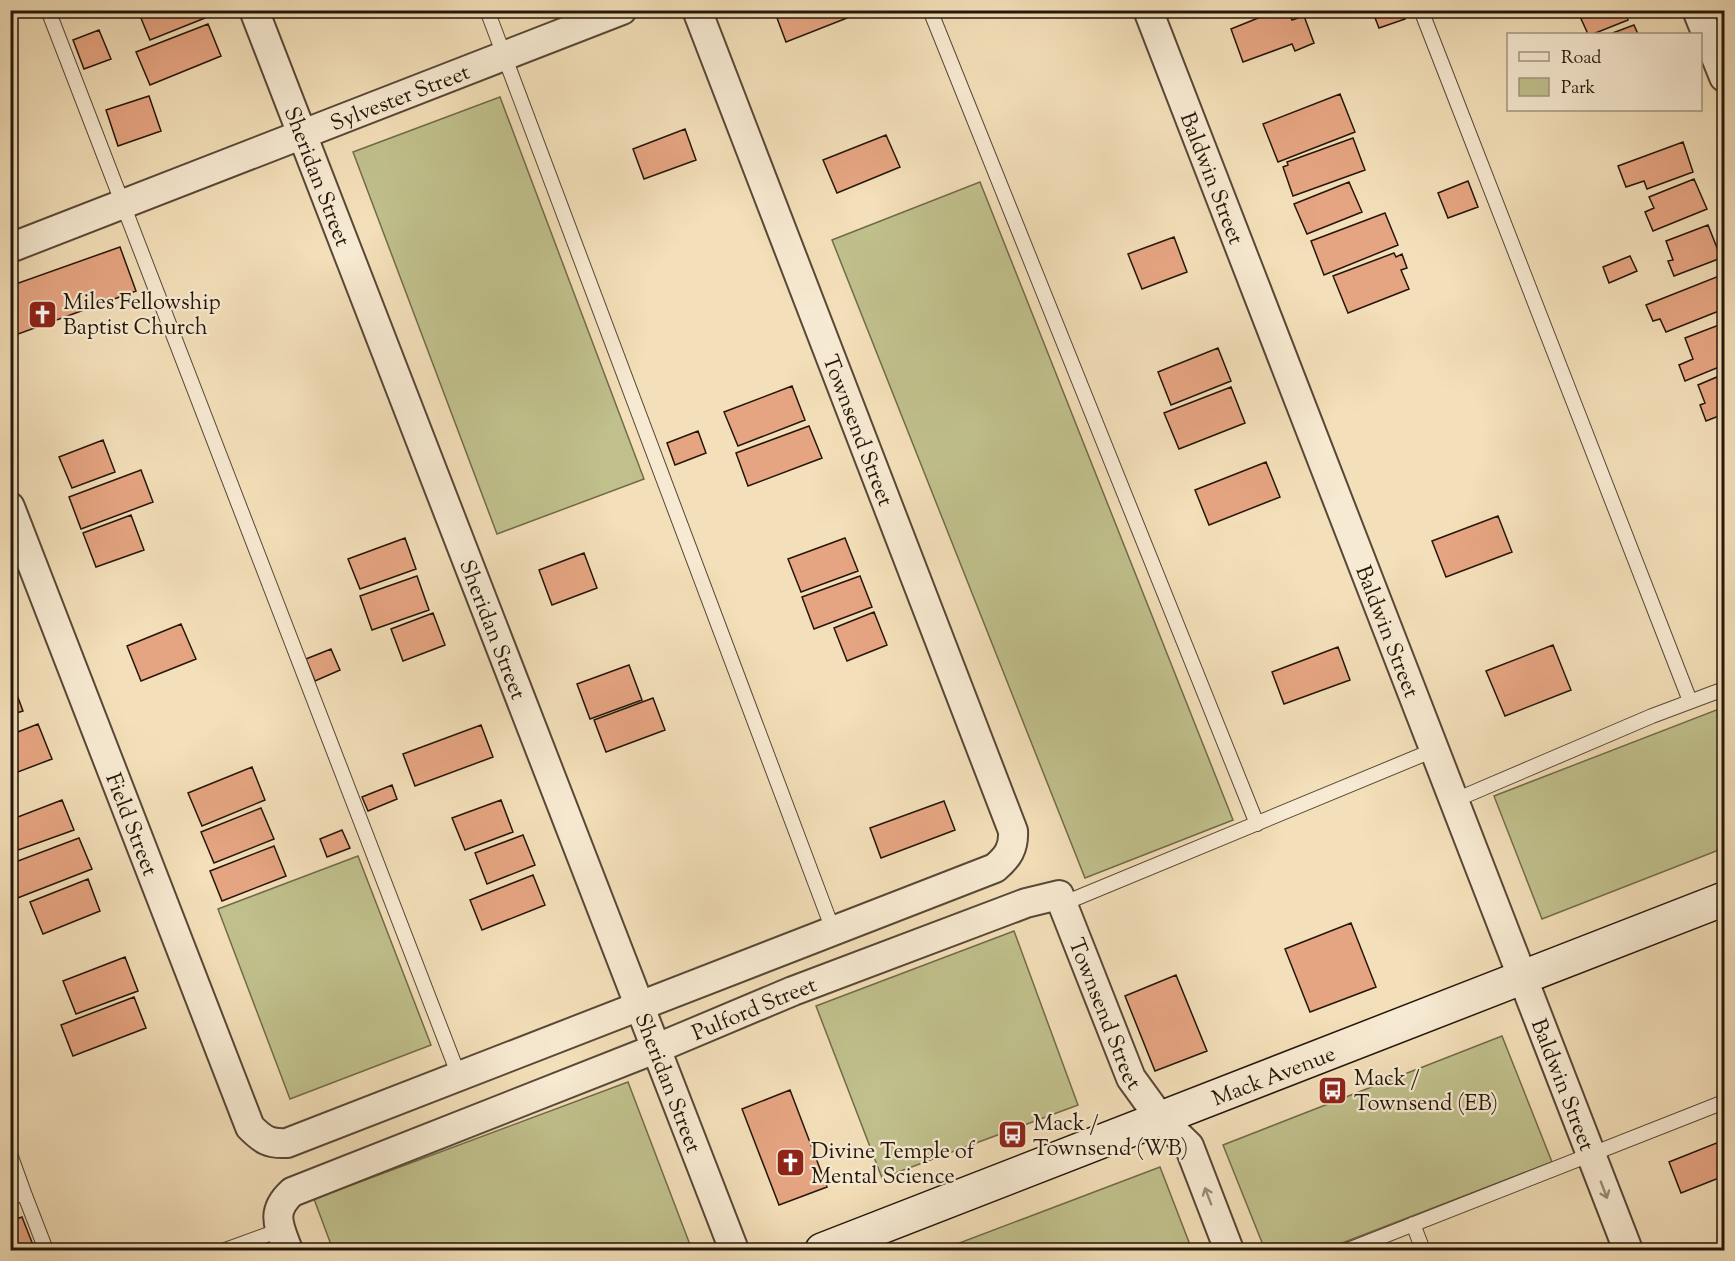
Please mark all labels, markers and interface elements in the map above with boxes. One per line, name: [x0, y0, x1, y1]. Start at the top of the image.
legend: [1507, 33, 1702, 111]
text: Road: [1561, 46, 1601, 72]
street label: Sylvester Street: [326, 58, 476, 141]
text: Park: [1561, 76, 1596, 102]
street label: Sheridan Street: [274, 102, 357, 252]
street label: Baldwin Street: [1170, 108, 1250, 250]
place label: Miles Fellowship Baptist Church: [63, 288, 221, 345]
church icon: Miles Fellowship Baptist Church: [26, 298, 58, 330]
street label: Townsend Street: [813, 351, 900, 512]
street label: Sheridan Street: [449, 556, 533, 705]
street label: Baldwin Street: [1346, 561, 1426, 703]
street label: Field Street: [96, 769, 165, 882]
street label: Townsend Street: [1059, 934, 1148, 1098]
street label: Pulford Street: [688, 970, 822, 1051]
street label: Sheridan Street: [625, 1009, 708, 1159]
street label: Baldwin Street: [1521, 1015, 1601, 1157]
street label: Mack Avenue: [1208, 1039, 1341, 1116]
place label: Mack / Townsend (EB): [1354, 1064, 1498, 1121]
bus stop icon: Mack / Townsend (EB): [1317, 1074, 1349, 1106]
place label: Mack / Townsend (WB): [1033, 1109, 1188, 1166]
bus stop icon: Mack / Townsend (WB): [996, 1119, 1028, 1151]
place label: Divine Temple of Mental Science: [811, 1137, 976, 1194]
church icon: Divine Temple of Mental Science: [774, 1147, 806, 1179]
one-way arrow: [1599, 1180, 1610, 1199]
one-way arrow: [1202, 1187, 1213, 1206]

